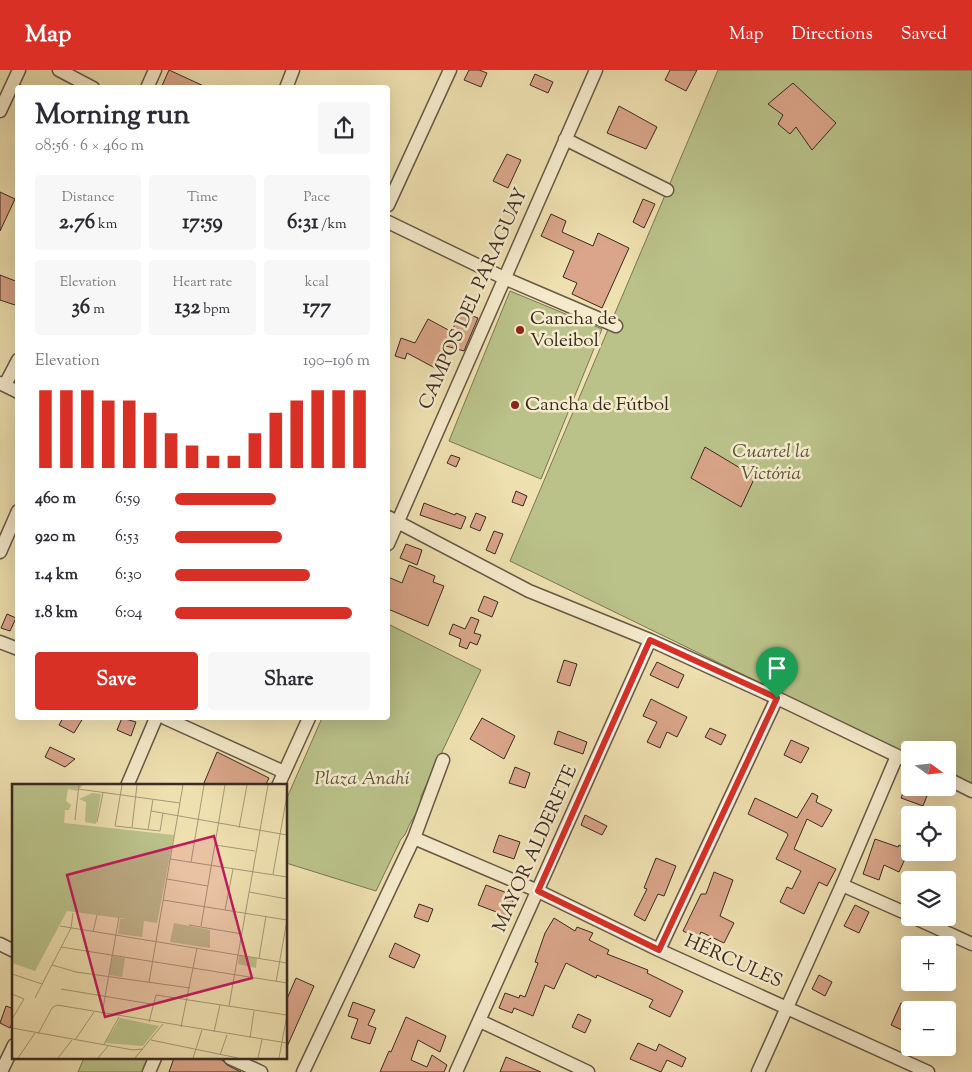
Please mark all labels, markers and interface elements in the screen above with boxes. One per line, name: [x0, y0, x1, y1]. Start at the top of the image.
text: Map: [25, 18, 71, 52]
text: Map: [729, 22, 764, 48]
text: Directions: [792, 22, 873, 48]
text: Saved: [901, 22, 947, 48]
text: Morning run: [35, 96, 190, 136]
button: share: [318, 102, 370, 154]
text: 08:56 · 6 × 460 m: [35, 135, 144, 158]
street label: CAMPOS DEL PARAGUAY: [413, 183, 535, 414]
text: Distance: [62, 188, 115, 208]
text: Time: [187, 188, 218, 208]
text: Pace: [303, 188, 330, 208]
text: 2.76: [59, 208, 95, 238]
text: 17:59: [182, 208, 223, 238]
text: 6:31: [287, 208, 318, 238]
text: km: [95, 215, 117, 235]
text: /km: [318, 215, 347, 235]
text: Elevation: [60, 273, 117, 293]
text: Heart rate: [173, 273, 232, 293]
text: kcal: [305, 273, 329, 293]
text: 36: [72, 293, 90, 323]
text: 132: [175, 293, 200, 323]
text: 177: [303, 293, 331, 323]
text: m: [90, 300, 105, 320]
text: bpm: [200, 300, 230, 320]
place label: Cancha de Voleibol: [530, 306, 617, 355]
marker: Cancha de Voleibol: [514, 324, 526, 336]
text: Elevation: [35, 350, 100, 373]
text: 190–196 m: [303, 350, 370, 373]
place label: Cancha de Fútbol: [525, 392, 669, 419]
marker: Cancha de Fútbol: [509, 399, 521, 411]
park label: Cuartel la Victória: [732, 439, 810, 488]
text: 460 m: [35, 488, 76, 511]
text: 6:59: [115, 488, 140, 511]
text: 920 m: [35, 526, 75, 549]
text: 6:53: [115, 526, 139, 549]
text: 1.4 km: [35, 564, 78, 587]
text: 6:30: [115, 564, 142, 587]
text: 1.8 km: [35, 602, 78, 625]
text: 6:04: [115, 602, 143, 625]
pin: [756, 647, 798, 698]
button: Save: [35, 652, 198, 710]
button: Share: [208, 652, 370, 710]
icon: arrive: [763, 654, 791, 682]
north arrow: [901, 741, 956, 796]
map controls: [901, 741, 956, 1056]
street label: MAYOR ALDERETE: [487, 761, 585, 937]
park label: Plaza Anahí: [314, 766, 410, 793]
inset map: [12, 784, 288, 1060]
button: locate: [901, 806, 956, 861]
button: layers: [901, 871, 956, 926]
street label: HÉRCULES: [680, 928, 786, 996]
button: +: [901, 936, 956, 991]
button: −: [901, 1001, 956, 1056]

